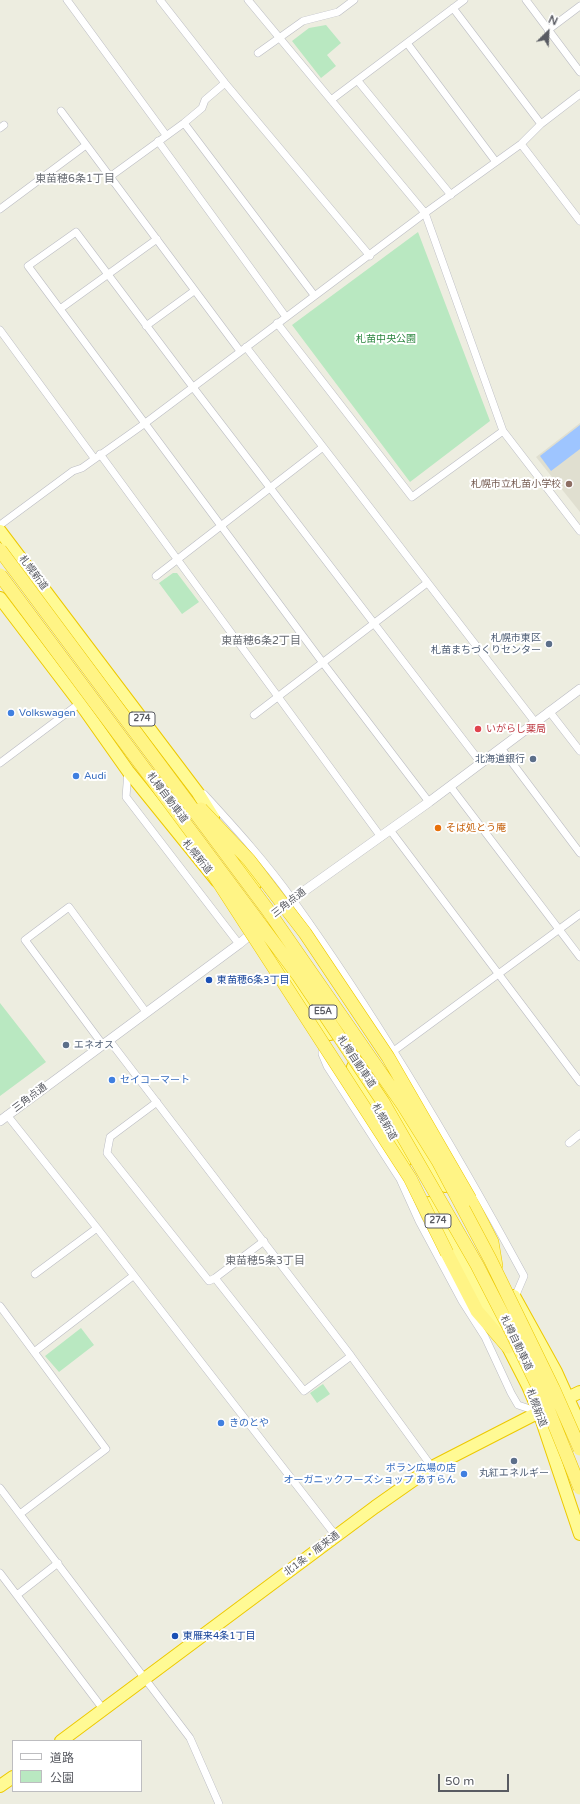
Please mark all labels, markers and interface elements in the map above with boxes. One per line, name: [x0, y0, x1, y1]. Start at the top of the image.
north arrow: [528, 12, 568, 52]
text: N: [546, 13, 560, 28]
district label: 東苗穂6条1丁目: [35, 172, 115, 186]
park label: 札苗中央公園: [356, 333, 416, 345]
place label: 札幌市立札苗小学校: [471, 478, 561, 490]
marker: 札幌市立札苗小学校: [564, 479, 574, 489]
street label: 札幌新道: [16, 553, 50, 593]
place label: 札幌市東区 札苗まちづくりセンター: [431, 632, 541, 656]
district label: 東苗穂6条2丁目: [221, 634, 301, 648]
marker: 札幌市東区 札苗まちづくりセンター: [544, 639, 554, 649]
place label: Volkswagen: [19, 707, 76, 719]
marker: Volkswagen: [6, 708, 16, 718]
road number: 274: [129, 712, 155, 726]
place label: いがらし薬局: [486, 723, 546, 735]
marker: いがらし薬局: [473, 724, 483, 734]
place label: 北海道銀行: [475, 753, 525, 765]
marker: 北海道銀行: [528, 754, 538, 764]
place label: Audi: [84, 770, 106, 782]
street label: 札樽自動車道: [144, 770, 190, 826]
marker: Audi: [71, 771, 81, 781]
place label: そば処とう庵: [446, 822, 506, 834]
marker: そば処とう庵: [433, 823, 443, 833]
street label: 札幌新道: [180, 838, 214, 876]
street label: 三角点通: [270, 886, 308, 920]
place label: 東苗穂6条3丁目: [217, 974, 290, 986]
marker: 東苗穂6条3丁目: [204, 975, 214, 985]
road number: E5A: [309, 1005, 337, 1019]
street label: 札樽自動車道: [334, 1034, 378, 1090]
place label: エネオス: [74, 1039, 114, 1051]
marker: エネオス: [61, 1040, 71, 1050]
place label: セイコーマート: [120, 1074, 190, 1086]
marker: セイコーマート: [107, 1075, 117, 1085]
street label: 三角点通: [10, 1081, 50, 1115]
street label: 札幌新道: [369, 1102, 399, 1142]
road number: 274: [425, 1214, 451, 1228]
district label: 東苗穂5条3丁目: [225, 1254, 305, 1268]
street label: 札樽自動車道: [497, 1313, 535, 1373]
street label: 札幌新道: [523, 1387, 549, 1429]
place label: きのとや: [229, 1417, 269, 1429]
marker: きのとや: [216, 1418, 226, 1428]
marker: 丸紅エネルギー: [509, 1456, 519, 1466]
place label: ポラン広場の店 オーガニックフーズショップ あすらん: [283, 1462, 456, 1486]
place label: 丸紅エネルギー: [479, 1467, 549, 1479]
marker: ポラン広場の店 オーガニックフーズショップ あすらん: [459, 1469, 469, 1479]
street label: 北1条・雁来通: [282, 1529, 342, 1579]
place label: 東雁来4条1丁目: [183, 1630, 256, 1642]
marker: 東雁来4条1丁目: [170, 1631, 180, 1641]
legend: [12, 1740, 142, 1792]
text: 道路: [50, 1751, 74, 1765]
scale bar: [440, 1766, 511, 1792]
text: 公園: [50, 1771, 74, 1785]
text: 50 m: [445, 1774, 474, 1788]

